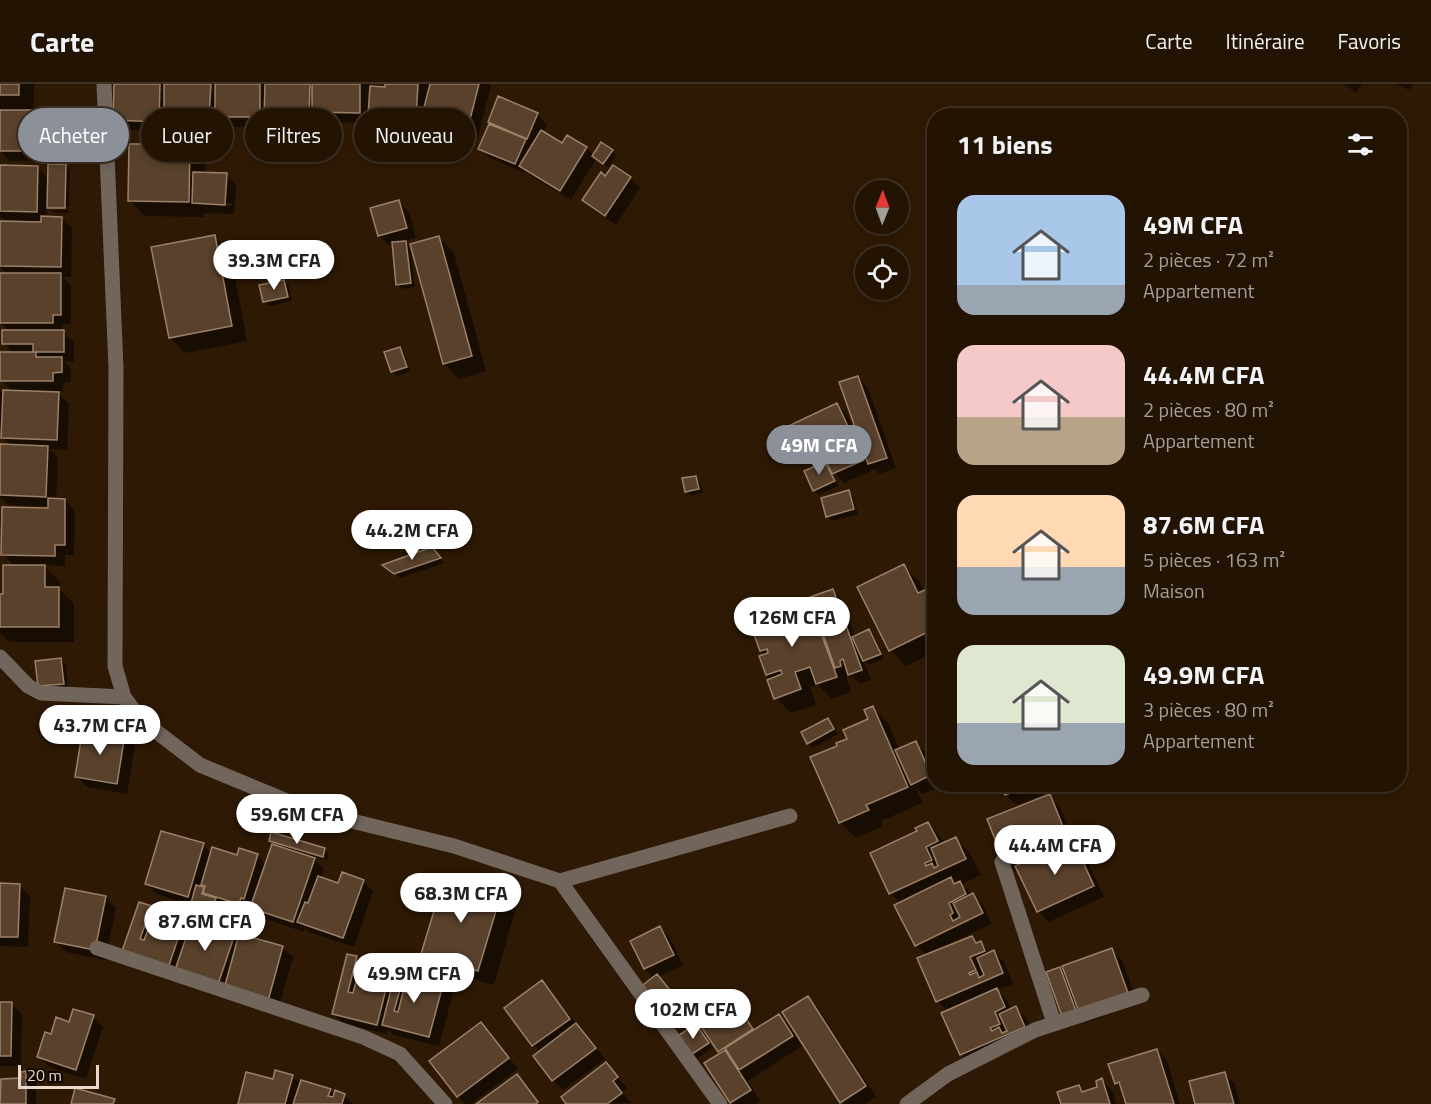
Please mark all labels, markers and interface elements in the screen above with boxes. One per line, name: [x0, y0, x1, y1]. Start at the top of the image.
text: Carte: [30, 20, 94, 63]
text: Carte: [1145, 25, 1193, 57]
text: Itinéraire: [1226, 25, 1305, 57]
text: Favoris: [1338, 25, 1401, 57]
chip: Acheter: [18, 108, 129, 162]
chip: Louer: [141, 108, 233, 162]
chip: Filtres: [245, 108, 342, 162]
chip: Nouveau: [354, 108, 475, 162]
text: 11 biens: [957, 125, 1053, 164]
icon: filters: [1344, 128, 1377, 161]
north arrow: [855, 180, 909, 234]
map controls: [855, 180, 909, 300]
text: 49M CFA: [1143, 205, 1243, 244]
icon: home: [1005, 219, 1077, 291]
pin: 39.3M CFA: [205, 240, 343, 291]
text: 39.3M CFA: [227, 244, 321, 275]
text: 2 pièces · 72 m²: [1143, 244, 1274, 275]
button: locate: [855, 246, 909, 300]
text: Appartement: [1143, 275, 1255, 306]
text: 44.4M CFA: [1143, 355, 1264, 394]
icon: home: [1005, 369, 1077, 441]
text: 2 pièces · 80 m²: [1143, 394, 1274, 425]
pin: 49M CFA: [764, 425, 874, 476]
text: Appartement: [1143, 425, 1255, 456]
text: 49M CFA: [780, 429, 858, 460]
text: 87.6M CFA: [1143, 505, 1264, 544]
pin: 44.2M CFA: [343, 510, 481, 561]
text: 44.2M CFA: [365, 514, 459, 545]
icon: home: [1005, 519, 1077, 591]
text: 5 pièces · 163 m²: [1143, 544, 1285, 575]
text: Maison: [1143, 575, 1205, 606]
pin: 126M CFA: [730, 597, 854, 648]
text: 126M CFA: [748, 601, 836, 632]
text: 49.9M CFA: [1143, 655, 1264, 694]
icon: home: [1005, 669, 1077, 741]
text: 3 pièces · 80 m²: [1143, 694, 1274, 725]
pin: 43.7M CFA: [31, 705, 169, 756]
text: 43.7M CFA: [53, 709, 147, 740]
text: Appartement: [1143, 725, 1255, 756]
pin: 59.6M CFA: [228, 794, 366, 845]
text: 59.6M CFA: [250, 798, 344, 829]
pin: 44.4M CFA: [986, 825, 1124, 876]
text: 44.4M CFA: [1008, 829, 1102, 860]
pin: 68.3M CFA: [392, 873, 530, 924]
text: 68.3M CFA: [414, 877, 508, 908]
pin: 87.6M CFA: [136, 901, 274, 952]
text: 87.6M CFA: [158, 905, 252, 936]
pin: 49.9M CFA: [345, 953, 483, 1004]
text: 49.9M CFA: [367, 957, 461, 988]
pin: 102M CFA: [631, 989, 755, 1040]
text: 102M CFA: [649, 993, 737, 1024]
scale bar: [18, 1062, 99, 1090]
text: 20 m: [27, 1063, 62, 1087]

